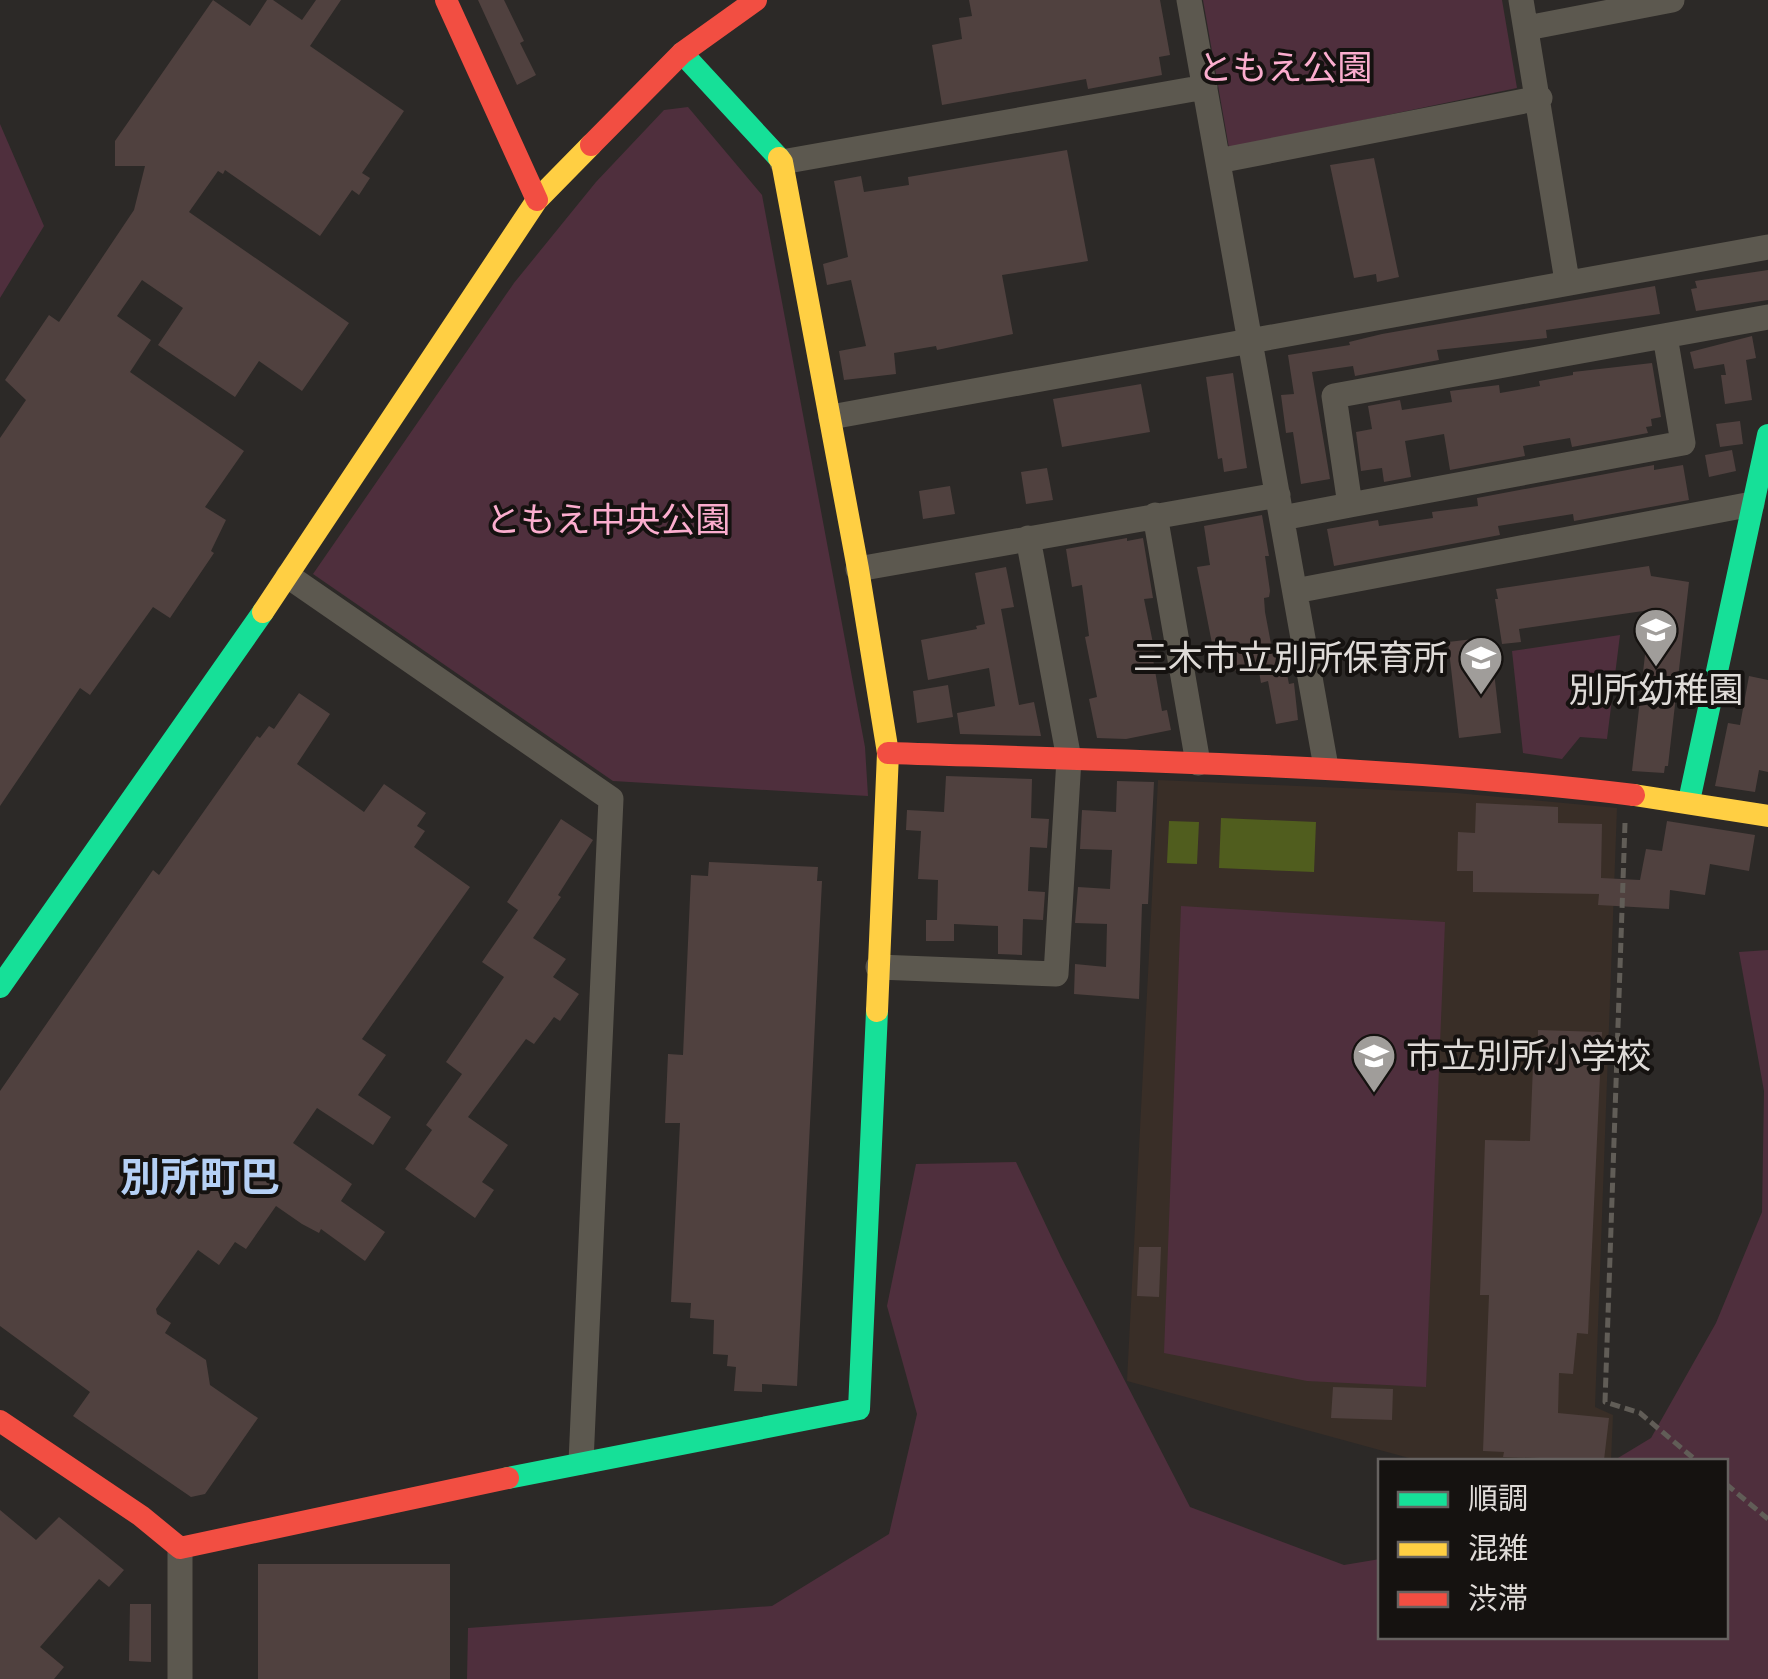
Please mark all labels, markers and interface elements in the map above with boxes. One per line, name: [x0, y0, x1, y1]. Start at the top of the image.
park label: ともえ公園: [1197, 45, 1373, 89]
park label: ともえ中央公園: [485, 497, 731, 541]
school or university icon: 別所幼稚園: [1633, 607, 1679, 668]
place label: 三木市立別所保育所: [1133, 635, 1448, 679]
school or university icon: 三木市立別所保育所: [1458, 635, 1504, 696]
place label: 別所幼稚園: [1568, 667, 1744, 711]
school or university icon: 市立別所小学校: [1351, 1033, 1397, 1094]
place label: 市立別所小学校: [1406, 1033, 1651, 1077]
district label: 別所町巴: [120, 1151, 280, 1201]
legend: [1378, 1459, 1728, 1639]
text: 順調: [1468, 1479, 1528, 1517]
text: 混雑: [1468, 1529, 1528, 1567]
text: 渋滞: [1468, 1579, 1528, 1617]

